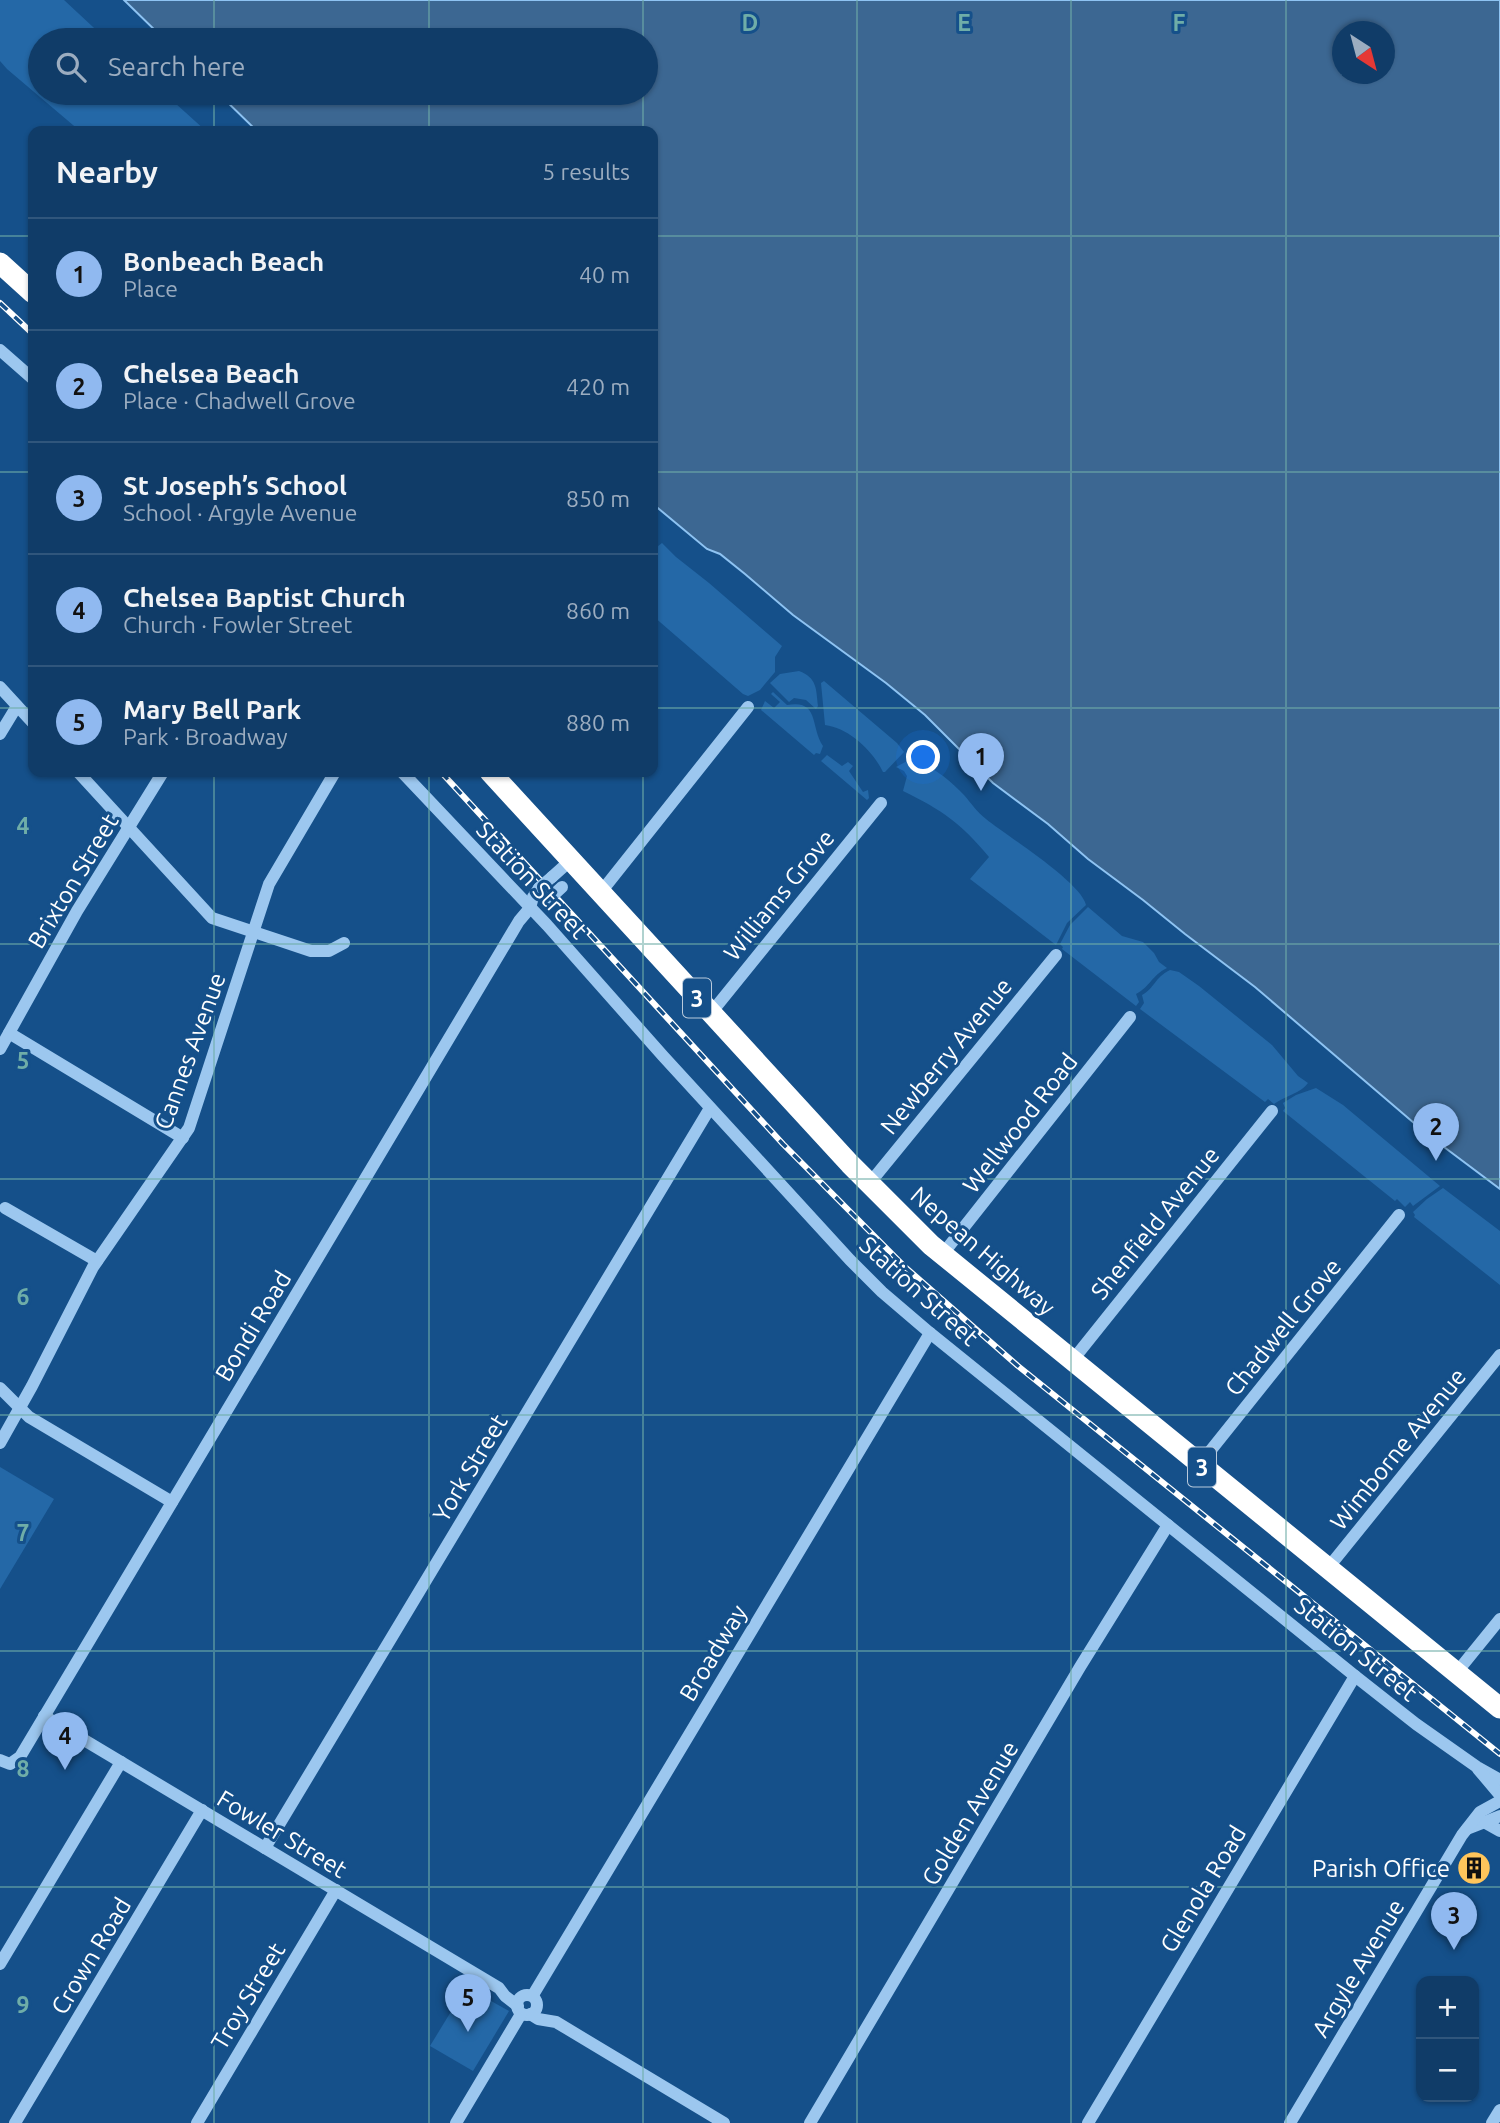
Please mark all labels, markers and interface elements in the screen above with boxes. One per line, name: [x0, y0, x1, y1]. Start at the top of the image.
text: D: [742, 10, 758, 35]
text: E: [957, 10, 971, 35]
text: F: [1173, 10, 1186, 35]
north arrow: [1332, 21, 1395, 84]
search box: [28, 28, 658, 105]
icon: search: [52, 48, 90, 86]
text: Search here: [108, 52, 245, 81]
text: Nearby: [56, 155, 158, 189]
text: 5 results: [542, 159, 630, 184]
text: Bonbeach Beach: [123, 247, 324, 276]
text: 1: [73, 262, 85, 287]
text: 40 m: [579, 262, 630, 287]
text: Place: [123, 276, 178, 301]
text: Chelsea Beach: [123, 359, 300, 388]
text: 2: [73, 374, 85, 399]
text: 420 m: [566, 374, 630, 399]
text: Place · Chadwell Grove: [123, 388, 356, 413]
text: St Joseph’s School: [123, 471, 347, 500]
text: 3: [73, 486, 85, 511]
text: 850 m: [566, 486, 630, 511]
text: School · Argyle Avenue: [123, 500, 357, 525]
text: Chelsea Baptist Church: [123, 583, 406, 612]
text: 4: [73, 598, 85, 623]
text: 860 m: [566, 598, 630, 623]
text: Church · Fowler Street: [123, 612, 352, 637]
text: Mary Bell Park: [123, 695, 301, 724]
text: 5: [73, 710, 85, 735]
text: 880 m: [566, 710, 630, 735]
text: Park · Broadway: [123, 724, 288, 749]
pin: 1: [958, 733, 1004, 791]
your location: [906, 740, 940, 774]
street label: Brixton Street: [22, 808, 124, 953]
text: 4: [17, 813, 30, 838]
street label: Station Street: [471, 816, 593, 944]
street label: Williams Grove: [718, 824, 840, 966]
street label: Cannes Avenue: [149, 969, 231, 1133]
street label: Newberry Avenue: [875, 973, 1017, 1139]
road number: 3: [683, 979, 711, 1018]
text: 5: [17, 1048, 29, 1073]
street label: Wellwood Road: [957, 1048, 1083, 1198]
pin: 2: [1413, 1103, 1459, 1161]
street label: Shenfield Avenue: [1085, 1141, 1225, 1305]
street label: Nepean Highway: [906, 1181, 1061, 1321]
street label: Station Street: [854, 1231, 984, 1352]
street label: Chadwell Grove: [1219, 1253, 1347, 1401]
street label: Bondi Road: [210, 1266, 296, 1386]
text: 6: [17, 1284, 30, 1309]
street label: Wimborne Avenue: [1325, 1363, 1471, 1535]
street label: York Street: [427, 1409, 513, 1527]
road number: 3: [1188, 1448, 1216, 1486]
text: 7: [17, 1520, 29, 1545]
street label: Station Street: [1289, 1591, 1423, 1707]
street label: Broadway: [674, 1600, 752, 1706]
pin: 4: [42, 1712, 88, 1770]
street label: Golden Avenue: [916, 1736, 1024, 1890]
text: 8: [17, 1756, 29, 1781]
street label: Fowler Street: [212, 1785, 352, 1884]
street label: Glenola Road: [1155, 1821, 1251, 1957]
building icon: Parish Office: [1455, 1849, 1493, 1887]
place label: Parish Office: [1312, 1855, 1450, 1882]
pin: 3: [1431, 1892, 1477, 1950]
street label: Crown Road: [46, 1893, 136, 2019]
street label: Argyle Avenue: [1306, 1894, 1410, 2042]
street label: Troy Street: [206, 1937, 291, 2054]
pin: 5: [445, 1974, 491, 2032]
map controls: [1416, 1976, 1479, 2102]
button: +: [1416, 1976, 1479, 2039]
text: 9: [17, 1992, 29, 2017]
button: −: [1416, 2039, 1479, 2102]

